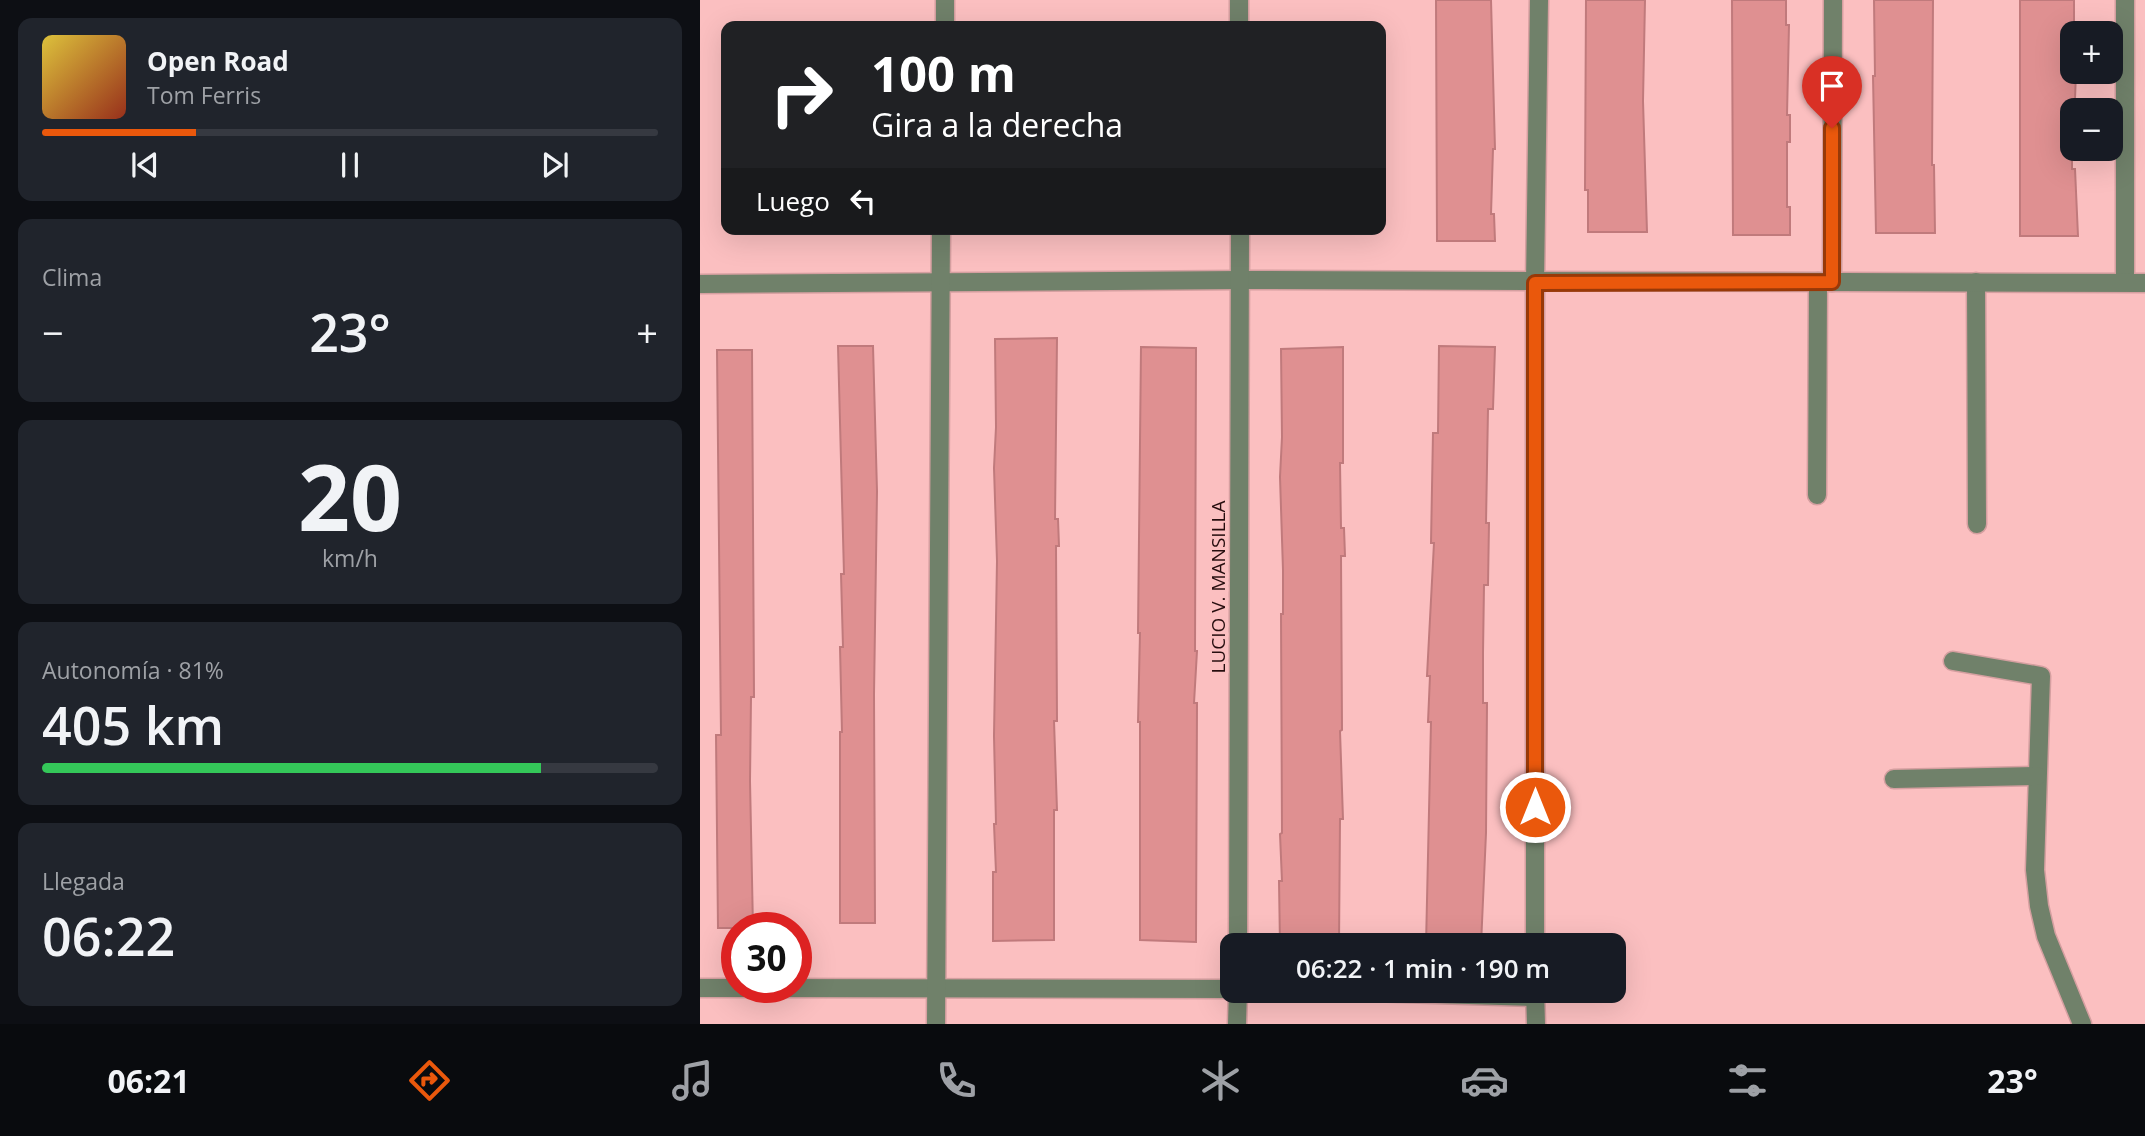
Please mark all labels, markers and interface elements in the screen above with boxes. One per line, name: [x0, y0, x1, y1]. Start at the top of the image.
map controls: [2060, 21, 2123, 161]
button: +: [2060, 21, 2123, 84]
text: 100 m: [871, 40, 1016, 106]
text: Open Road: [147, 43, 289, 79]
icon: right: [756, 49, 847, 140]
pin: [1802, 56, 1862, 128]
icon: arrive: [1813, 67, 1851, 105]
text: Tom Ferris: [147, 79, 261, 111]
button: −: [2060, 98, 2123, 161]
text: Gira a la derecha: [871, 103, 1123, 146]
icon: previous: [126, 146, 164, 184]
icon: pause: [331, 146, 369, 184]
icon: next: [536, 146, 574, 184]
icon: left: [844, 182, 882, 220]
text: Luego: [756, 183, 830, 219]
text: Clima: [42, 261, 102, 293]
text: 23°: [309, 296, 391, 367]
text: −: [42, 306, 64, 358]
text: +: [636, 306, 658, 358]
text: 20: [298, 434, 402, 558]
street label: LUCIO V. MANSILLA: [1205, 501, 1231, 674]
text: km/h: [322, 542, 378, 574]
text: Autonomía · 81%: [42, 654, 224, 686]
text: 405 km: [42, 689, 224, 760]
position arrow: [1498, 770, 1572, 844]
text: Llegada: [42, 865, 125, 897]
text: 06:22: [42, 900, 175, 971]
speed limit sign: 30: [721, 912, 812, 1003]
text: 06:22 · 1 min · 190 m: [1296, 950, 1550, 986]
icon: directions: [405, 1056, 454, 1105]
icon: music: [668, 1056, 717, 1105]
icon: phone: [932, 1056, 981, 1105]
icon: climate: [1196, 1056, 1245, 1105]
icon: car: [1460, 1056, 1509, 1105]
icon: filters: [1723, 1056, 1772, 1105]
text: 06:21: [107, 1059, 190, 1102]
text: 23°: [1987, 1059, 2038, 1102]

